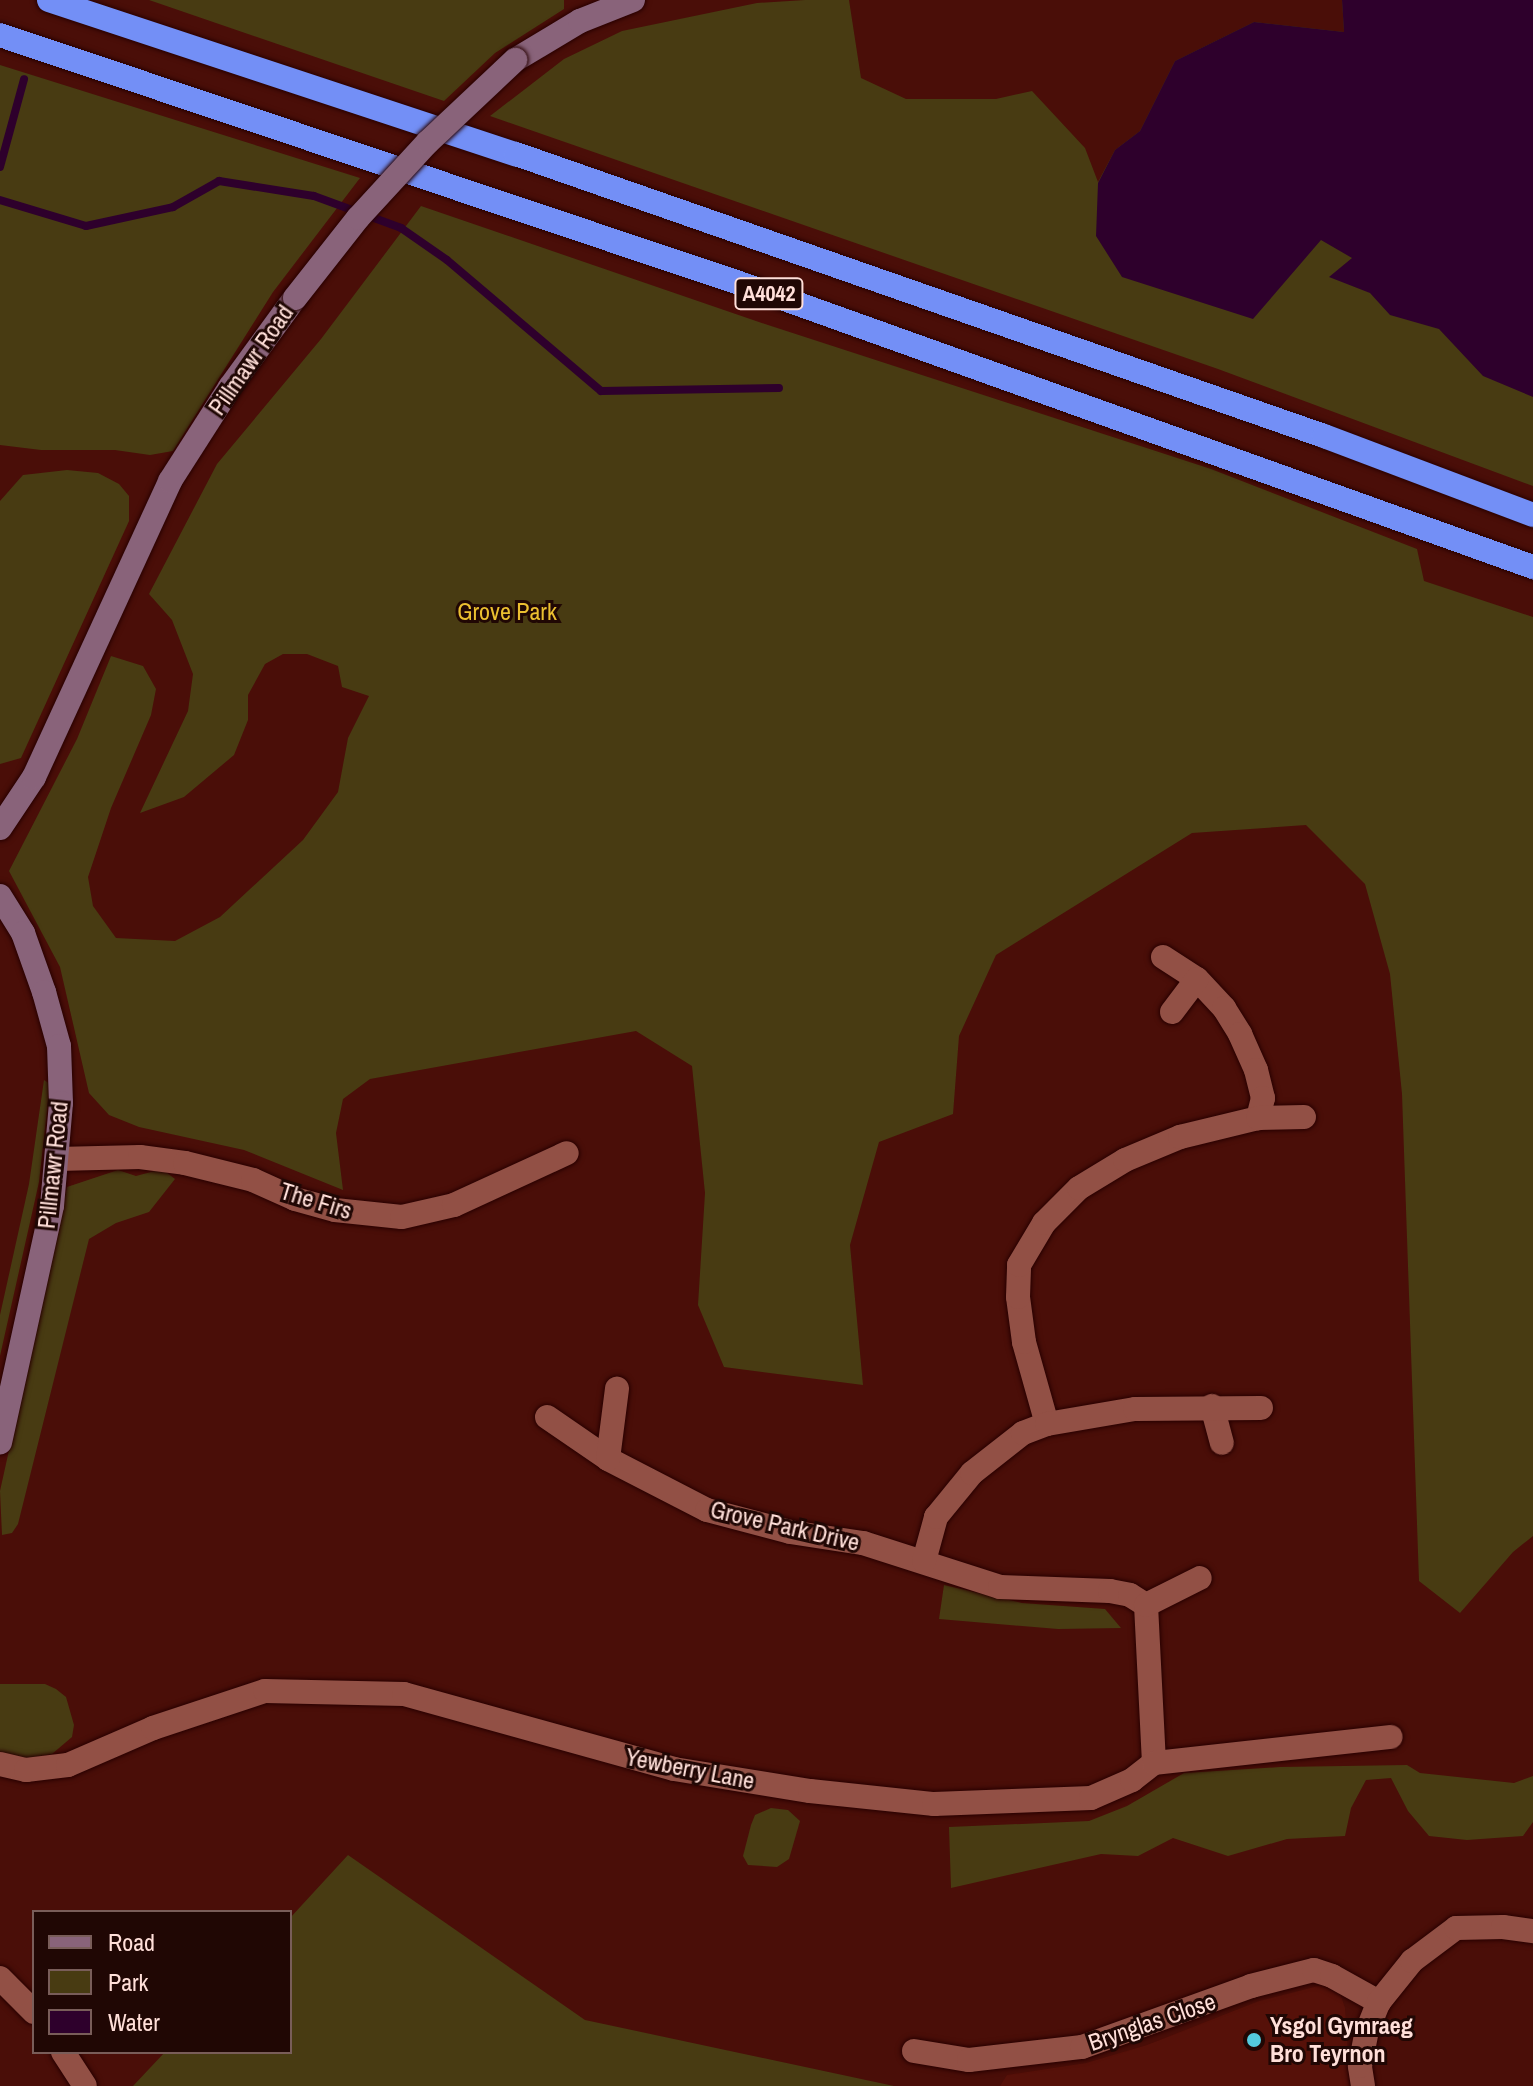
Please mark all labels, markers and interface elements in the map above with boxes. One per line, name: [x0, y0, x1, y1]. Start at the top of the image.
road number: A4042: [733, 276, 805, 312]
street label: Pillmawr Road: [203, 299, 299, 421]
park label: Grove Park: [457, 598, 557, 626]
street label: Pillmawr Road: [32, 1100, 74, 1230]
street label: The Firs: [277, 1177, 355, 1225]
street label: Grove Park Drive: [708, 1495, 862, 1557]
street label: Yewberry Lane: [623, 1742, 757, 1796]
legend: [32, 1910, 292, 2054]
text: Road: [108, 1926, 155, 1958]
text: Park: [108, 1966, 148, 1998]
street label: Brynglas Close: [1085, 1987, 1219, 2057]
text: Water: [108, 2006, 160, 2038]
place label: Ysgol Gymraeg Bro Teyrnon: [1270, 2012, 1413, 2068]
marker: Ysgol Gymraeg Bro Teyrnon: [1245, 2031, 1263, 2049]

